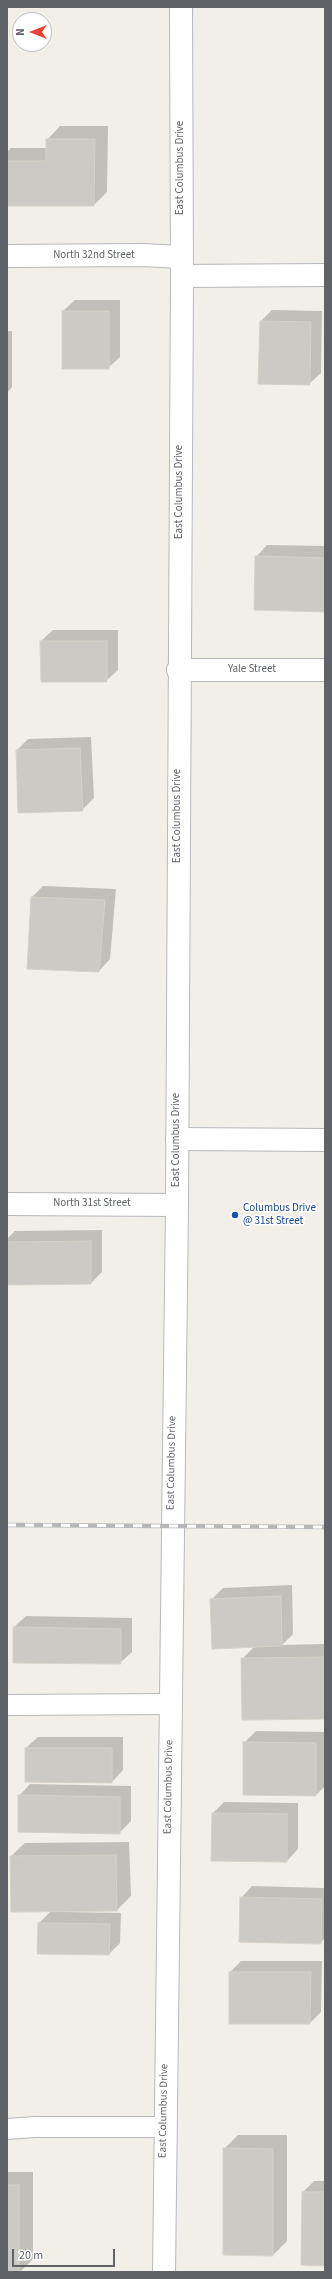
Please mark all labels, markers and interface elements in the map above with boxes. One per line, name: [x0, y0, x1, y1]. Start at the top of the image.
north arrow: [12, 12, 52, 52]
text: N: [13, 28, 28, 36]
street label: East Columbus Drive: [174, 121, 188, 215]
street label: North 32nd Street: [53, 249, 135, 263]
street label: East Columbus Drive: [173, 445, 187, 539]
street label: Yale Street: [228, 663, 276, 677]
street label: East Columbus Drive: [171, 769, 185, 863]
street label: East Columbus Drive: [170, 1093, 184, 1187]
street label: North 31st Street: [53, 1197, 131, 1211]
place label: Columbus Drive @ 31st Street: [243, 1202, 316, 1228]
marker: Columbus Drive @ 31st Street: [230, 1210, 240, 1220]
street label: East Columbus Drive: [165, 1416, 179, 1510]
street label: East Columbus Drive: [162, 1740, 176, 1834]
street label: East Columbus Drive: [157, 2064, 171, 2158]
scale bar: [14, 2241, 117, 2267]
text: 20 m: [19, 2247, 43, 2264]

